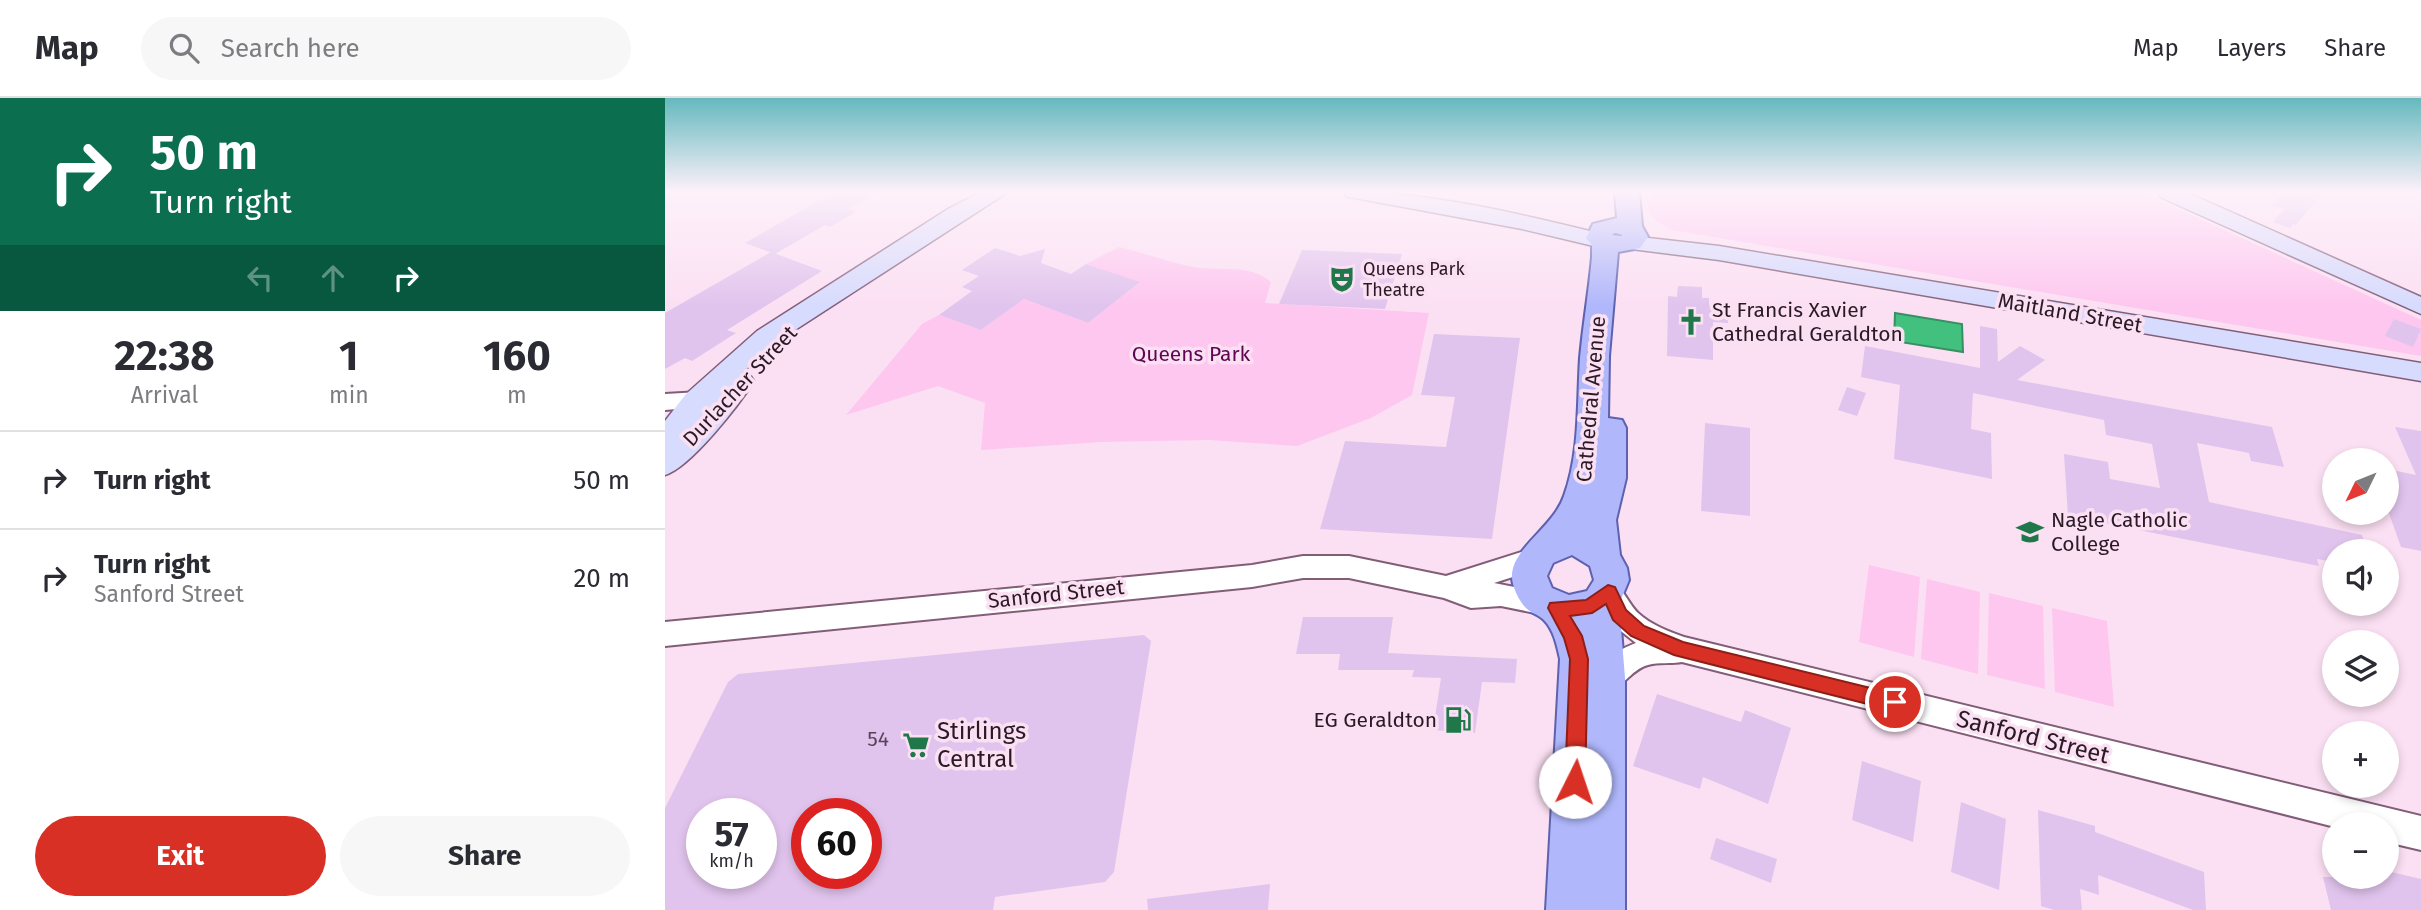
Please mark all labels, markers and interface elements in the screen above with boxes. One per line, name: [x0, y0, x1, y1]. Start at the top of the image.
search box: [141, 17, 631, 80]
text: Map: [35, 28, 99, 68]
icon: search: [165, 29, 203, 67]
text: Search here: [221, 33, 360, 64]
text: Map: [2133, 34, 2179, 62]
text: Layers: [2217, 34, 2286, 62]
text: Share: [2324, 34, 2386, 62]
text: 50 m: [150, 123, 258, 182]
icon: right: [35, 126, 126, 217]
text: Turn right: [150, 183, 292, 221]
place label: Queens Park Theatre: [1363, 258, 1465, 301]
icon: left: [241, 259, 279, 297]
icon: ahead: [314, 259, 352, 297]
icon: right: [387, 259, 425, 297]
theatre icon: Queens Park Theatre: [1327, 264, 1357, 294]
street label: Maitland Street: [1996, 288, 2145, 339]
place label: St Francis Xavier Cathedral Geraldton: [1712, 297, 1903, 347]
church icon: St Francis Xavier Cathedral Geraldton: [1676, 307, 1706, 337]
street label: Cathedral Avenue: [1571, 315, 1611, 483]
street label: Durlacher Street: [677, 320, 803, 452]
text: 22:38: [114, 331, 215, 381]
text: 1: [339, 331, 359, 381]
text: 160: [483, 331, 551, 381]
park label: Queens Park: [1132, 341, 1251, 367]
text: Arrival: [131, 381, 198, 409]
text: min: [329, 381, 369, 409]
text: m: [507, 381, 527, 409]
north arrow: [2322, 448, 2399, 525]
map controls: [2322, 448, 2399, 889]
icon: right: [35, 461, 73, 499]
text: Turn right: [94, 465, 211, 496]
text: 50 m: [573, 465, 630, 496]
place label: Nagle Catholic College: [2051, 507, 2188, 557]
school or university icon: Nagle Catholic College: [2015, 517, 2045, 547]
button: sound: [2322, 539, 2399, 616]
text: Turn right: [94, 549, 211, 580]
icon: right: [35, 559, 73, 597]
text: 20 m: [573, 563, 630, 594]
street label: Sanford Street: [987, 574, 1126, 614]
text: Sanford Street: [94, 580, 244, 608]
button: layers: [2322, 630, 2399, 707]
pin: [1865, 672, 1925, 732]
icon: arrive: [1876, 683, 1914, 721]
street label: Sanford Street: [1954, 704, 2113, 770]
fuel station icon: EG Geraldton: [1443, 705, 1473, 735]
place label: EG Geraldton: [1313, 707, 1437, 733]
place label: Stirlings Central: [937, 717, 1026, 773]
button: +: [2322, 721, 2399, 798]
house number: 54: [867, 726, 889, 752]
supermarket icon: Stirlings Central: [901, 730, 931, 760]
position arrow: [1538, 745, 1612, 819]
speed limit sign: 60: [791, 798, 882, 889]
button: −: [2322, 812, 2399, 889]
text: 57: [714, 813, 749, 855]
button: Exit: [35, 816, 326, 896]
button: Share: [340, 816, 630, 896]
text: km/h: [709, 850, 754, 872]

